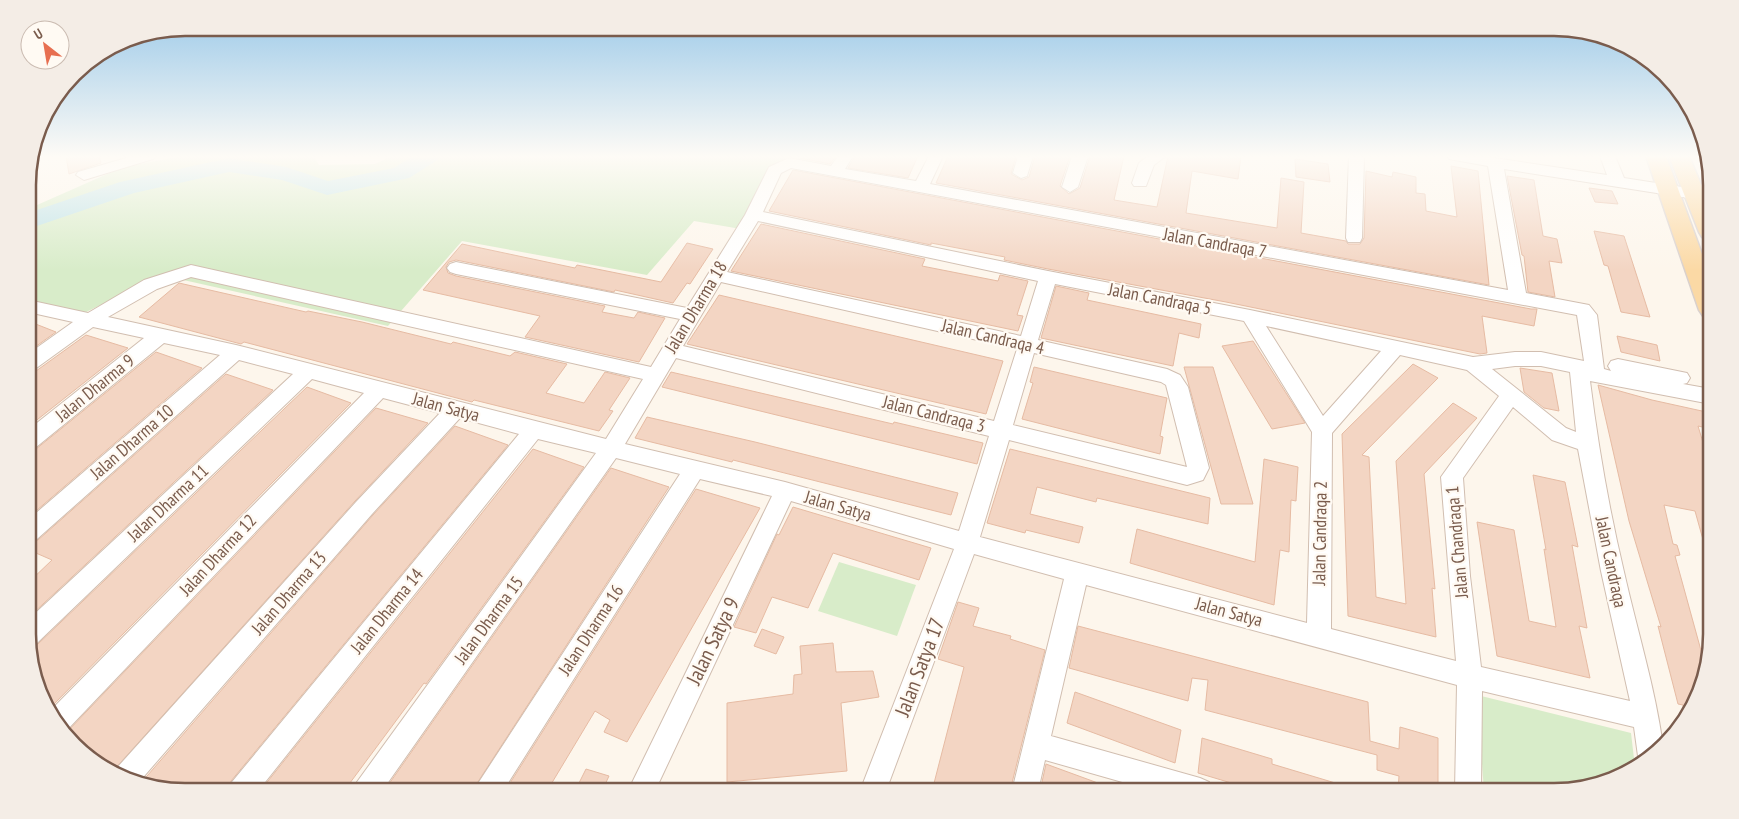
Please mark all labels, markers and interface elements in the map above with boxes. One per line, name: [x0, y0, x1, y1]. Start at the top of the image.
north arrow: [20, 20, 70, 70]
text: U: [31, 24, 46, 43]
street label: Jalan Candraqa 7: [1161, 222, 1269, 263]
street label: Jalan Dharma 18: [659, 257, 732, 358]
street label: Jalan Candraqa 5: [1106, 277, 1214, 320]
street label: Jalan Candraqa 4: [939, 313, 1047, 359]
street label: Jalan Dharma 9: [50, 349, 139, 427]
street label: Jalan Satya: [409, 386, 482, 426]
street label: Jalan Candraqa 3: [880, 389, 988, 437]
street label: Jalan Dharma 10: [84, 399, 178, 485]
street label: Jalan Dharma 11: [121, 459, 213, 547]
street label: Jalan Candraqa 2: [1307, 481, 1332, 586]
street label: Jalan Satya: [801, 485, 874, 526]
street label: Jalan Chandraqa 1: [1440, 485, 1473, 600]
street label: Jalan Dharma 12: [173, 509, 261, 601]
street label: Jalan Candraqa: [1590, 513, 1632, 610]
street label: Jalan Dharma 13: [245, 546, 331, 640]
street label: Jalan Dharma 14: [345, 563, 428, 659]
street label: Jalan Dharma 15: [448, 571, 528, 669]
street label: Jalan Dharma 16: [552, 580, 628, 680]
street label: Jalan Satya: [1192, 591, 1265, 631]
street label: Jalan Satya 9: [679, 593, 745, 690]
street label: Jalan Satya 17: [888, 614, 951, 721]

